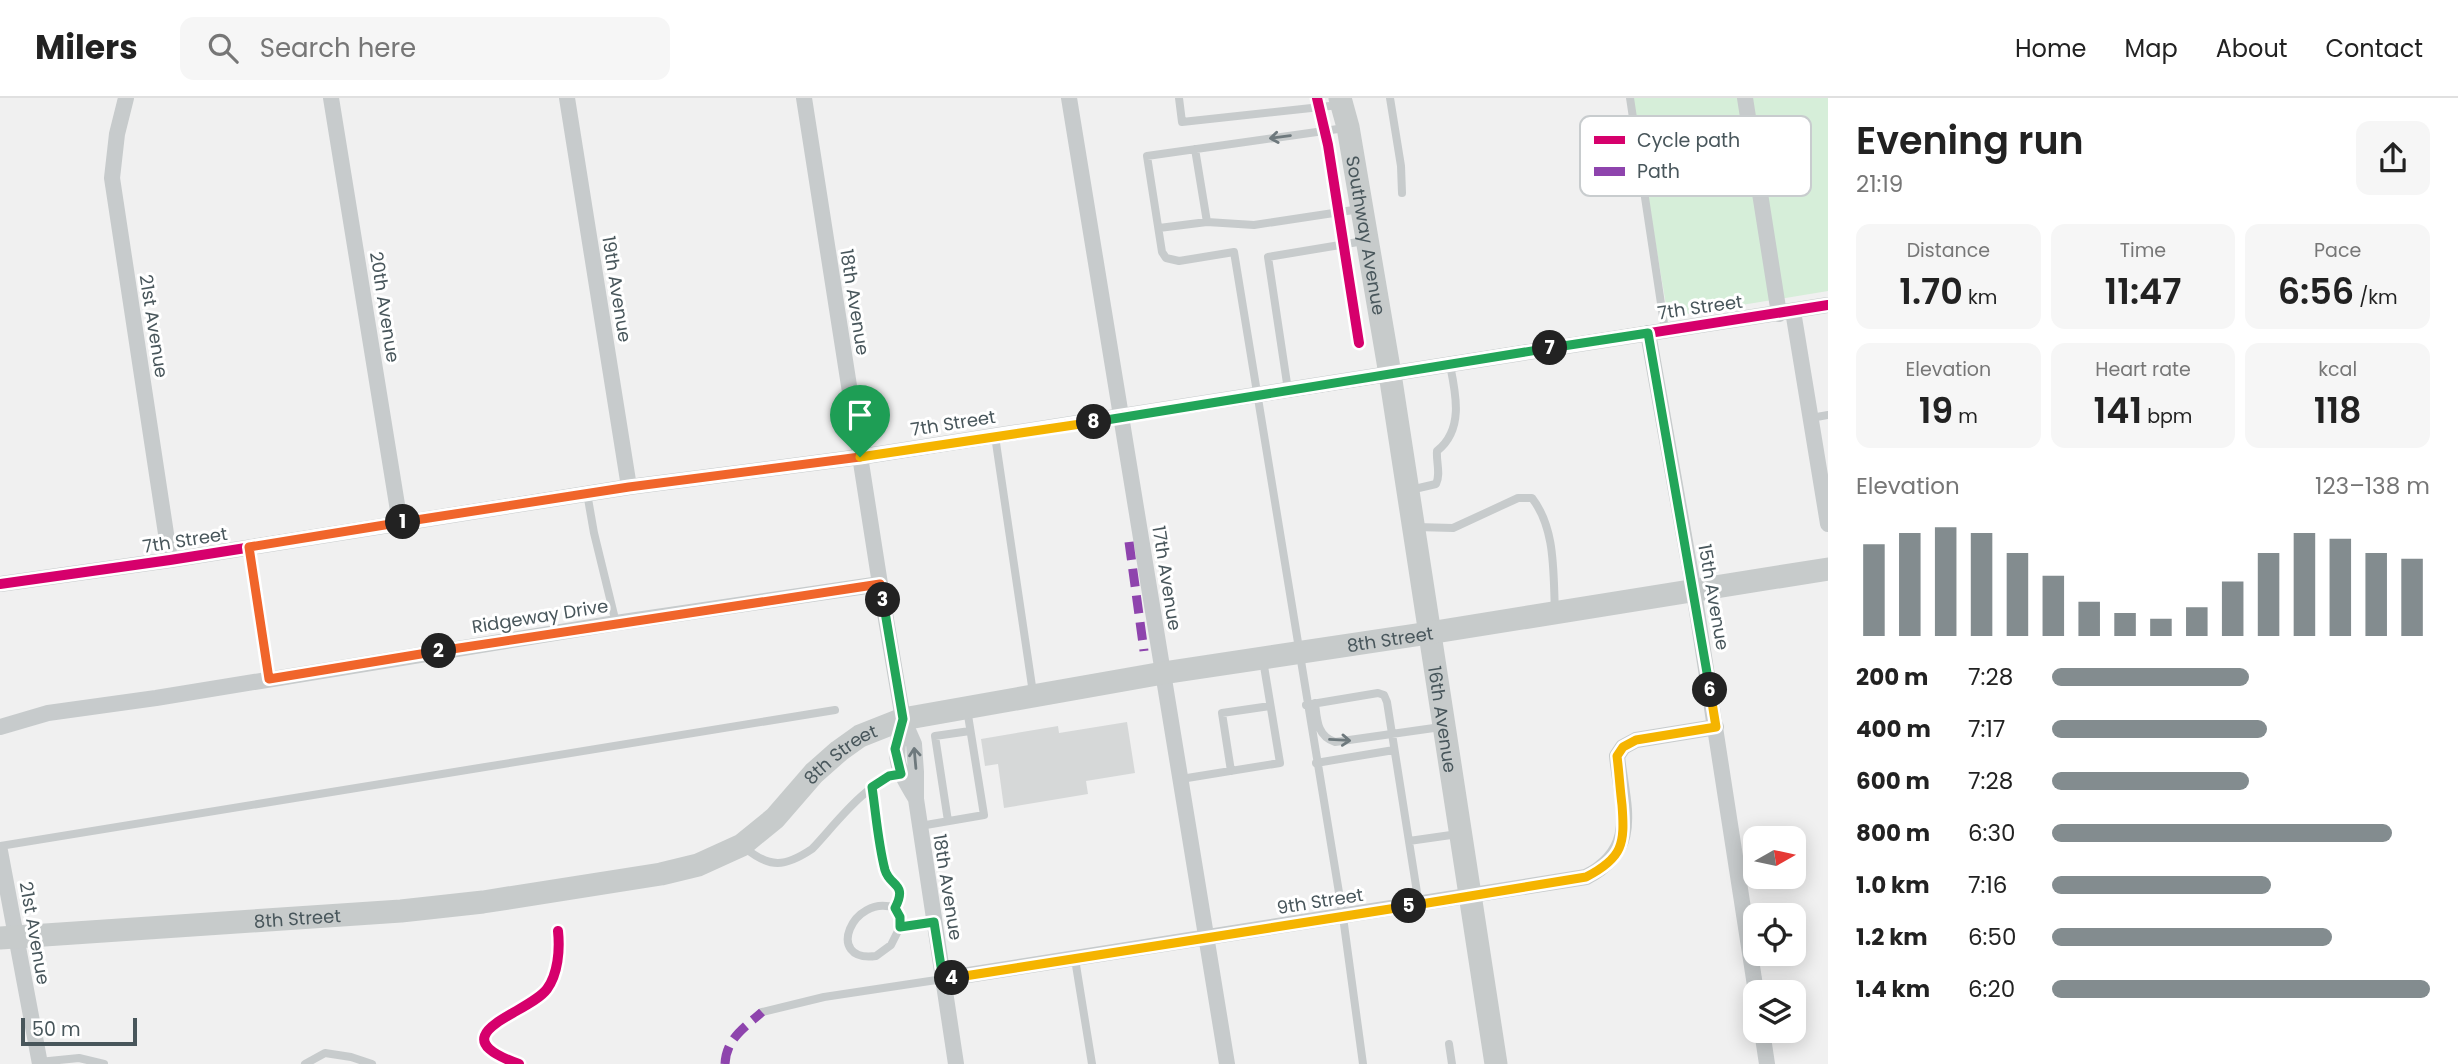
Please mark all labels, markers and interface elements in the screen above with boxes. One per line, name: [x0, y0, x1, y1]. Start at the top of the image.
search box: [180, 17, 670, 80]
text: Milers: [35, 24, 138, 71]
icon: search: [204, 29, 242, 67]
text: Search here: [260, 30, 416, 66]
text: Home: [2015, 32, 2087, 65]
text: Map: [2125, 32, 2178, 65]
text: About: [2216, 32, 2287, 65]
text: Contact: [2325, 32, 2423, 65]
text: Evening run: [1856, 114, 2084, 167]
legend: [1580, 116, 1811, 196]
button: share: [2356, 121, 2430, 195]
text: Cycle path: [1637, 127, 1740, 154]
one-way arrow: [1269, 131, 1292, 144]
street label: Southway Avenue: [1341, 154, 1392, 317]
text: Path: [1637, 158, 1680, 185]
text: 21:19: [1856, 168, 1903, 200]
street label: 19th Avenue: [596, 234, 638, 344]
text: Distance: [1907, 237, 1990, 264]
text: Time: [2120, 237, 2166, 264]
text: Pace: [2314, 237, 2361, 264]
street label: 18th Avenue: [834, 247, 876, 357]
street label: 20th Avenue: [364, 250, 406, 364]
text: 1.70: [1899, 267, 1963, 316]
text: 11:47: [2105, 267, 2181, 316]
text: 6:56: [2278, 267, 2354, 316]
street label: 21st Avenue: [133, 272, 175, 380]
text: km: [1963, 284, 1997, 311]
text: /km: [2354, 284, 2398, 311]
street label: 7th Street: [1656, 289, 1744, 325]
pin: 7: [1532, 330, 1568, 366]
text: 7: [1544, 334, 1555, 361]
text: Elevation: [1906, 356, 1991, 383]
text: Heart rate: [2095, 356, 2191, 383]
text: kcal: [2318, 356, 2357, 383]
pin: [830, 385, 890, 457]
text: 19: [1919, 386, 1953, 435]
text: 141: [2094, 386, 2142, 435]
text: 118: [2314, 386, 2362, 435]
icon: arrive: [841, 396, 879, 434]
text: m: [1953, 403, 1978, 430]
text: bpm: [2142, 403, 2192, 430]
street label: 7th Street: [909, 404, 997, 442]
pin: 8: [1076, 404, 1112, 440]
text: 8: [1087, 408, 1100, 435]
text: Elevation: [1856, 470, 1960, 502]
text: 123–138 m: [2315, 470, 2430, 502]
pin: 1: [386, 504, 420, 540]
text: 1: [399, 508, 406, 535]
street label: 7th Street: [141, 521, 229, 559]
street label: 17th Avenue: [1146, 524, 1188, 632]
street label: 15th Avenue: [1692, 542, 1736, 652]
pin: 3: [866, 582, 900, 618]
text: 3: [877, 586, 888, 613]
street label: Ridgeway Drive: [470, 593, 610, 639]
street label: 8th Street: [1345, 620, 1435, 658]
pin: 2: [422, 634, 457, 668]
text: 2: [433, 637, 444, 664]
text: 200 m: [1856, 661, 1928, 693]
text: 7:28: [1968, 661, 2013, 693]
street label: 16th Avenue: [1423, 664, 1464, 774]
pin: 6: [1692, 672, 1728, 708]
text: 6: [1703, 676, 1716, 703]
text: 400 m: [1856, 713, 1931, 745]
text: 7:17: [1968, 713, 2005, 745]
street label: 8th Street: [798, 718, 881, 789]
one-way arrow: [1328, 734, 1351, 747]
one-way arrow: [908, 747, 921, 770]
text: 600 m: [1856, 765, 1930, 797]
text: 7:28: [1968, 765, 2013, 797]
text: 800 m: [1856, 817, 1930, 849]
text: 6:30: [1968, 817, 2016, 849]
north arrow: [1743, 826, 1806, 889]
map controls: [1743, 826, 1806, 1043]
street label: 18th Avenue: [927, 832, 969, 942]
text: 1.0 km: [1856, 869, 1930, 901]
text: 7:16: [1968, 869, 2007, 901]
street label: 21st Avenue: [14, 879, 56, 987]
street label: 9th Street: [1275, 882, 1365, 920]
pin: 5: [1392, 888, 1426, 924]
text: 5: [1402, 892, 1415, 919]
street label: 8th Street: [253, 903, 342, 933]
button: locate: [1743, 903, 1806, 966]
text: 1.2 km: [1856, 921, 1928, 953]
text: 6:50: [1968, 921, 2016, 953]
pin: 4: [934, 960, 970, 996]
text: 4: [945, 964, 958, 991]
text: 1.4 km: [1856, 973, 1930, 1005]
text: 6:20: [1968, 973, 2015, 1005]
button: layers: [1743, 980, 1806, 1043]
scale bar: [21, 1015, 136, 1047]
text: 50 m: [32, 1016, 81, 1043]

